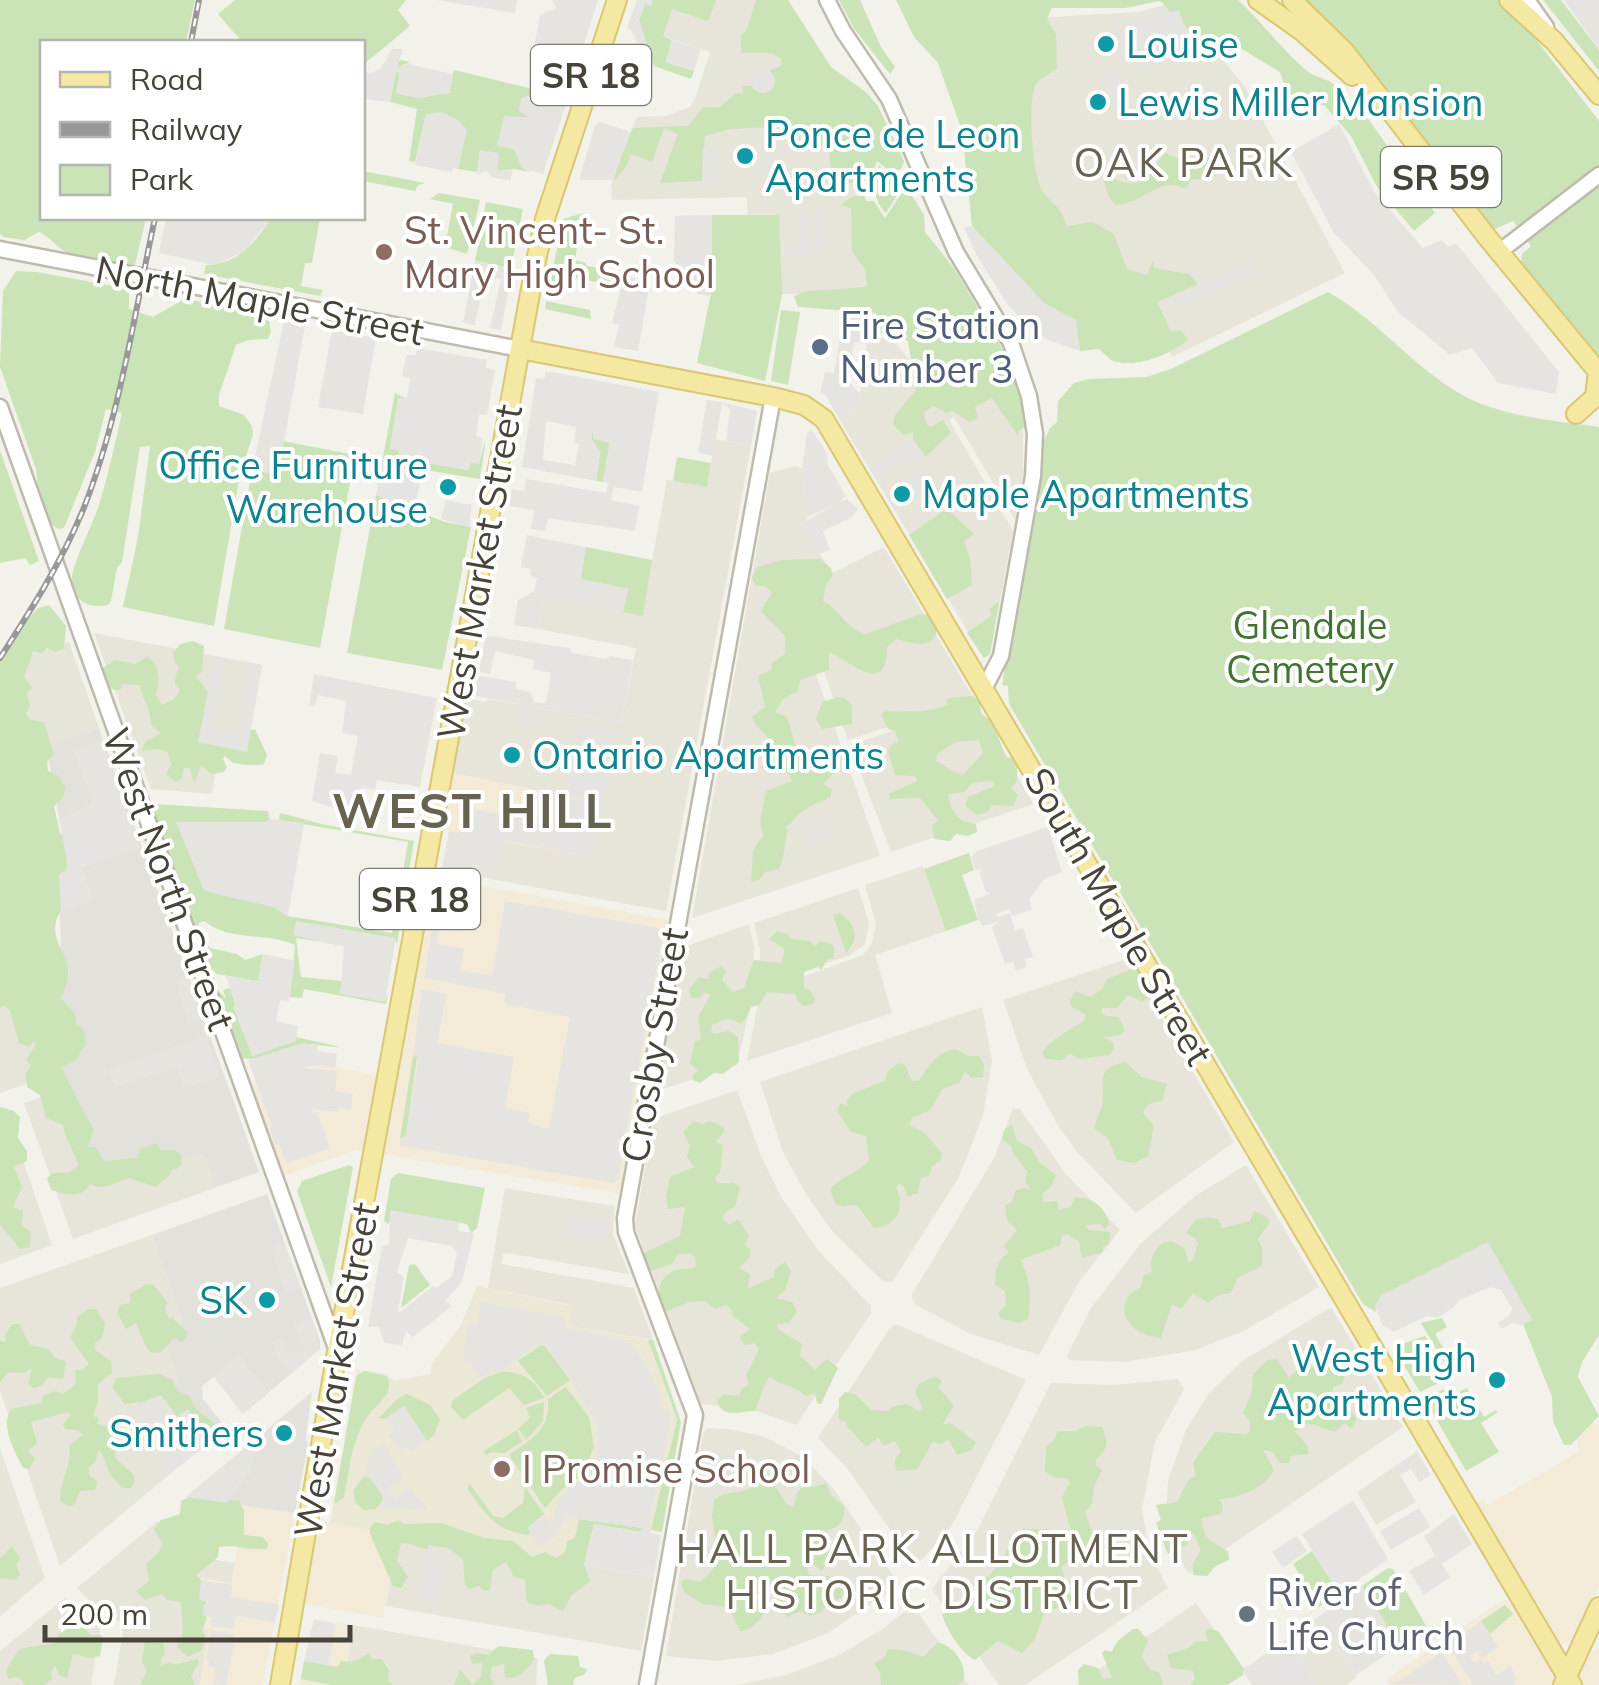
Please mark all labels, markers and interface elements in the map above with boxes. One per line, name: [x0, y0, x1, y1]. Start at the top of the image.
place label: Louise: [1126, 20, 1239, 68]
marker: Louise: [1095, 33, 1117, 55]
legend: [40, 40, 365, 220]
road number: SR 18: [531, 45, 651, 105]
text: Road: [130, 60, 204, 98]
place label: Lewis Miller Mansion: [1118, 78, 1483, 126]
marker: Lewis Miller Mansion: [1087, 91, 1109, 113]
text: Railway: [130, 110, 243, 148]
place label: Ponce de Leon Apartments: [765, 110, 1020, 202]
district label: OAK PARK: [1073, 137, 1295, 187]
marker: Ponce de Leon Apartments: [734, 145, 756, 167]
road number: SR 59: [1381, 147, 1501, 207]
text: Park: [130, 160, 194, 198]
place label: St. Vincent- St. Mary High School: [404, 206, 715, 298]
marker: St. Vincent- St. Mary High School: [373, 241, 395, 263]
street label: North Maple Street: [92, 245, 428, 355]
place label: Fire Station Number 3: [840, 301, 1041, 393]
marker: Fire Station Number 3: [809, 336, 831, 358]
street label: West Market Street: [426, 400, 532, 744]
place label: Office Furniture Warehouse: [158, 441, 428, 533]
place label: Maple Apartments: [922, 470, 1250, 518]
marker: Office Furniture Warehouse: [437, 476, 459, 498]
marker: Maple Apartments: [891, 483, 913, 505]
park label: Glendale Cemetery: [1226, 601, 1394, 693]
street label: West North Street: [92, 721, 246, 1037]
place label: Ontario Apartments: [532, 731, 884, 779]
marker: Ontario Apartments: [501, 744, 523, 766]
street label: South Maple Street: [1014, 759, 1224, 1073]
district label: WEST HILL: [332, 780, 614, 840]
road number: SR 18: [360, 869, 480, 929]
street label: Crosby Street: [610, 924, 698, 1166]
street label: West Market Street: [283, 1198, 389, 1542]
place label: SK: [199, 1276, 248, 1324]
marker: SK: [256, 1289, 278, 1311]
place label: West High Apartments: [1267, 1334, 1477, 1426]
marker: West High Apartments: [1486, 1369, 1508, 1391]
place label: Smithers: [109, 1409, 264, 1457]
marker: Smithers: [273, 1422, 295, 1444]
place label: I Promise School: [522, 1445, 810, 1493]
marker: I Promise School: [491, 1458, 513, 1480]
district label: HALL PARK ALLOTMENT HISTORIC DISTRICT: [676, 1523, 1190, 1619]
place label: River of Life Church: [1267, 1568, 1464, 1660]
scale bar: [45, 1580, 350, 1642]
text: 200 m: [60, 1595, 148, 1633]
marker: River of Life Church: [1236, 1603, 1258, 1625]

